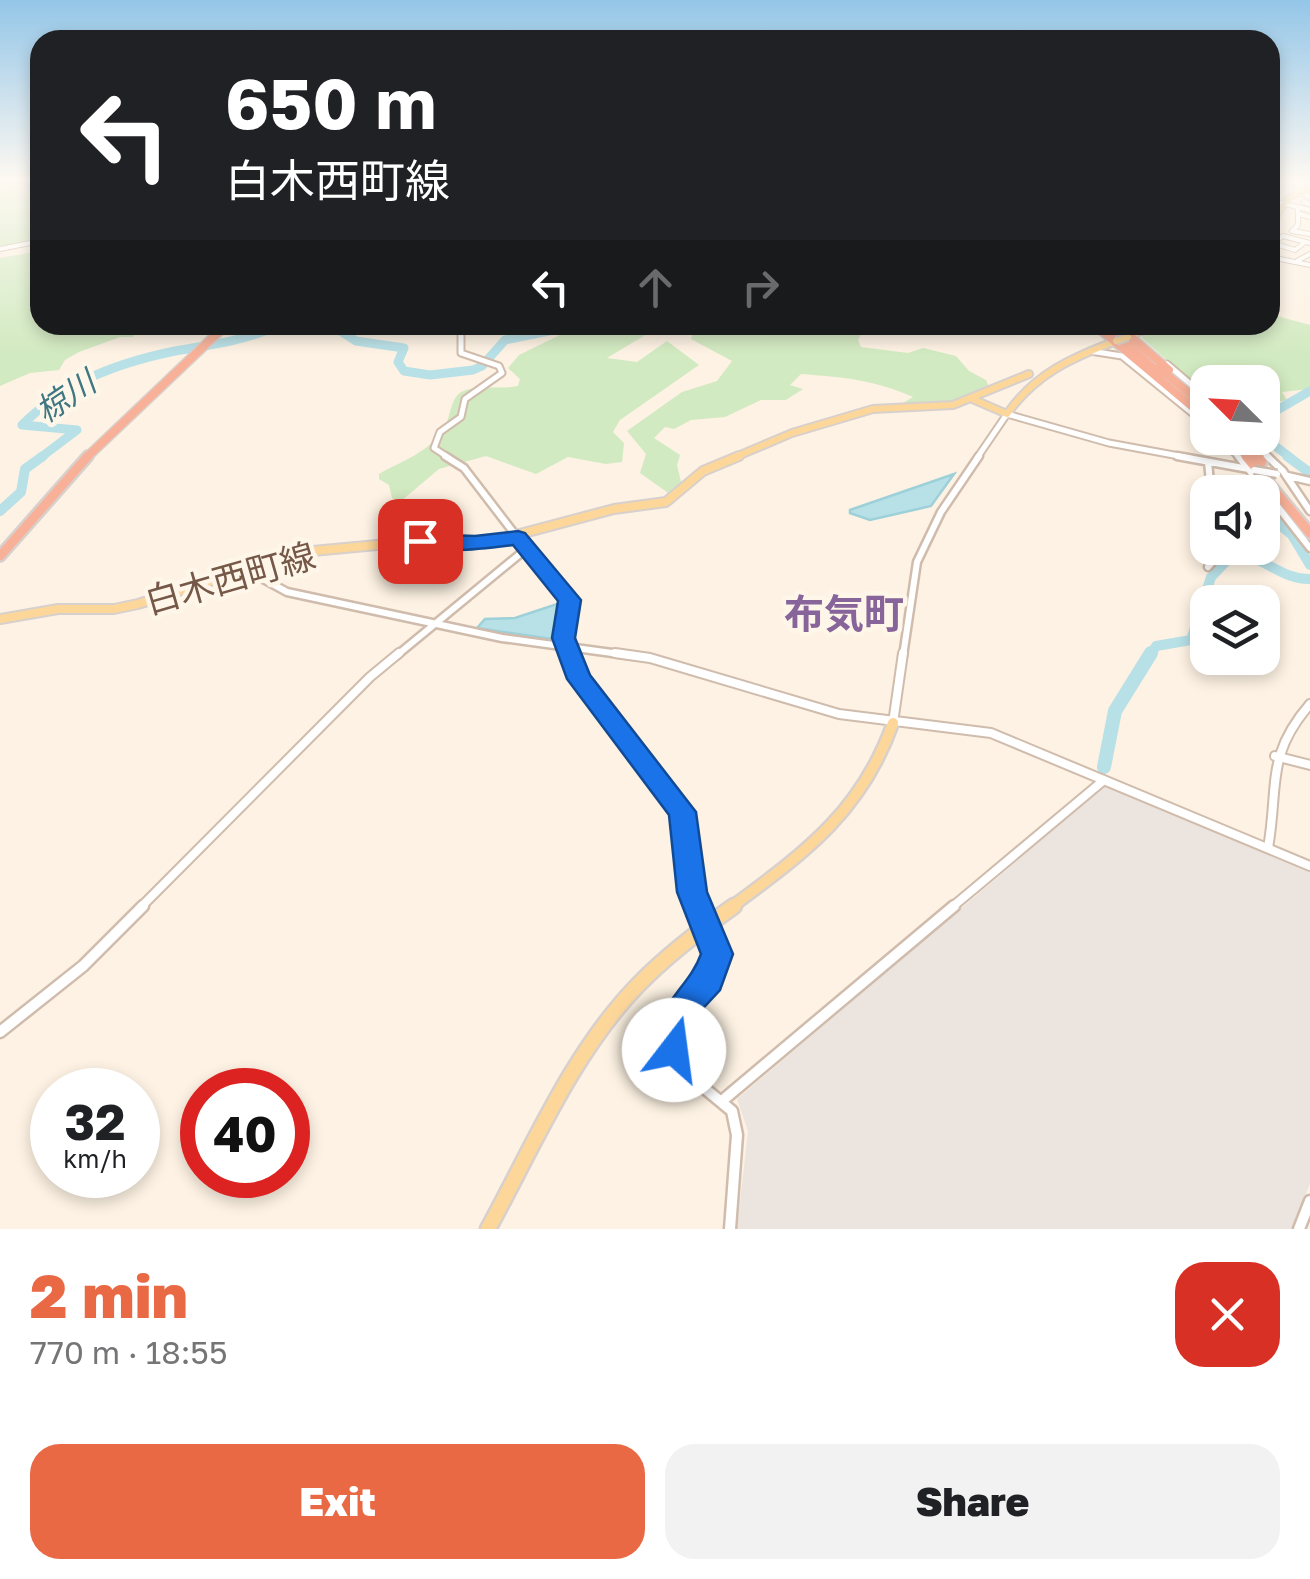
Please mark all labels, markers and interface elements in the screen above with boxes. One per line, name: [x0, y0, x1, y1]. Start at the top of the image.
text: 650 m: [225, 60, 436, 144]
icon: left: [60, 70, 190, 200]
text: 白木西町線: [225, 153, 450, 207]
icon: left: [523, 260, 578, 315]
icon: ahead: [628, 260, 683, 315]
icon: right: [733, 260, 788, 315]
water label: 椋川: [28, 361, 105, 430]
north arrow: [1190, 365, 1280, 455]
map controls: [1190, 365, 1280, 675]
button: sound: [1190, 475, 1280, 565]
pin: [378, 499, 463, 584]
icon: arrive: [393, 514, 448, 569]
street label: 白木西町線: [140, 534, 320, 622]
button: layers: [1190, 585, 1280, 675]
district label: 布気町: [784, 589, 904, 637]
position arrow: [622, 998, 726, 1102]
speed limit sign: 40: [180, 1068, 310, 1198]
text: 32: [64, 1091, 125, 1151]
text: km/h: [63, 1143, 127, 1174]
text: 2 min: [30, 1259, 188, 1331]
button: close: [1175, 1262, 1280, 1367]
text: 770 m · 18:55: [30, 1333, 227, 1371]
button: Exit: [30, 1444, 645, 1559]
button: Share: [665, 1444, 1280, 1559]

